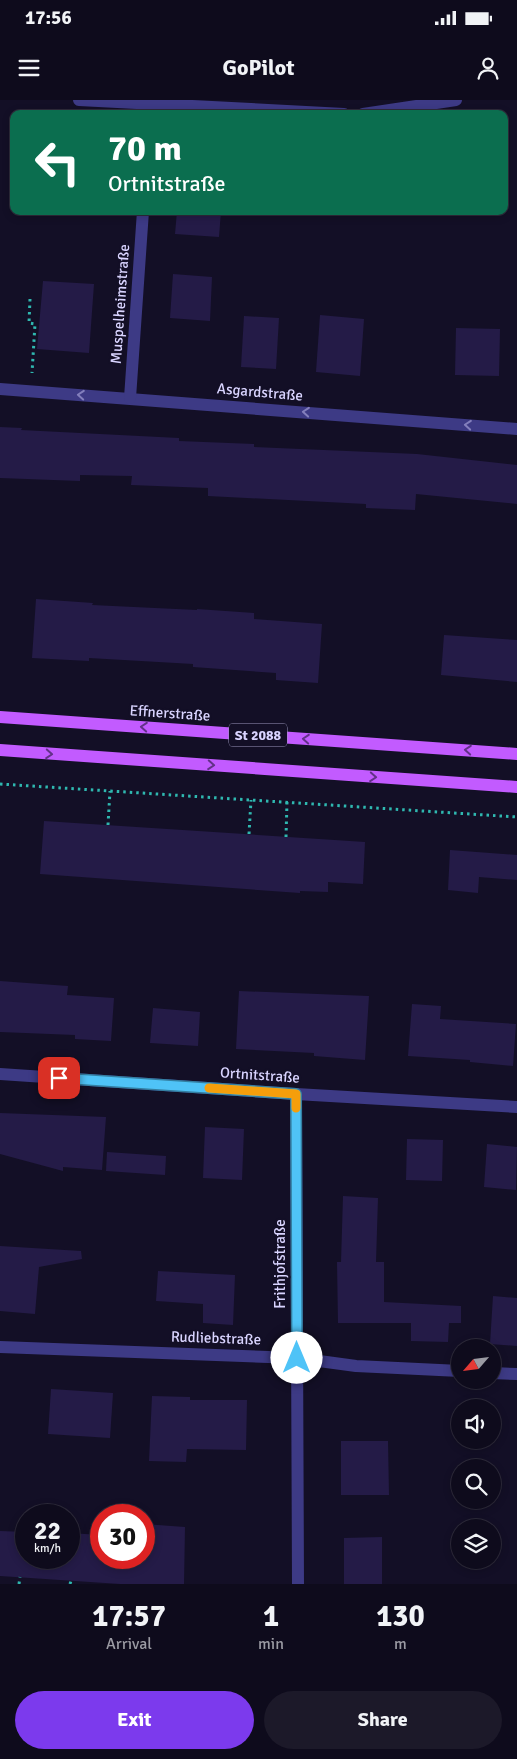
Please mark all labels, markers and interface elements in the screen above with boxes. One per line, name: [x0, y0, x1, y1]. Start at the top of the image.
text: 17:56: [25, 6, 72, 30]
icon: menu: [15, 54, 43, 82]
text: GoPilot: [223, 54, 294, 81]
icon: person: [474, 54, 502, 82]
text: 70 m: [108, 127, 182, 170]
icon: left: [25, 130, 90, 195]
text: Ortnitstraße: [108, 170, 226, 197]
street label: Muspelheimstraße: [107, 243, 133, 365]
street label: Asgardstraße: [216, 379, 304, 405]
one-way arrow: [77, 389, 85, 400]
one-way arrow: [302, 407, 310, 418]
one-way arrow: [464, 420, 472, 431]
street label: Effnerstraße: [129, 701, 211, 725]
one-way arrow: [140, 722, 148, 733]
road number: St 2088: [229, 724, 287, 746]
one-way arrow: [302, 733, 310, 744]
one-way arrow: [464, 745, 472, 756]
one-way arrow: [45, 748, 53, 759]
one-way arrow: [207, 760, 215, 771]
one-way arrow: [369, 771, 377, 782]
pin: [38, 1057, 80, 1099]
street label: Ortnitstraße: [219, 1063, 301, 1087]
icon: arrive: [45, 1064, 73, 1092]
street label: Frithjofstraße: [271, 1219, 289, 1309]
street label: Rudliebstraße: [171, 1327, 261, 1349]
position arrow: [270, 1331, 322, 1383]
north arrow: [451, 1339, 501, 1389]
map controls: [451, 1339, 501, 1569]
button: sound: [451, 1399, 501, 1449]
button: search: [451, 1459, 501, 1509]
speed limit sign: 30: [90, 1504, 155, 1569]
text: 22: [34, 1515, 61, 1546]
button: layers: [451, 1519, 501, 1569]
text: km/h: [34, 1541, 61, 1556]
text: 17:57: [92, 1598, 166, 1635]
text: 1: [263, 1598, 279, 1635]
text: 130: [376, 1598, 425, 1635]
text: Arrival: [106, 1634, 152, 1654]
text: min: [258, 1634, 284, 1654]
text: m: [394, 1634, 407, 1654]
button: Exit: [15, 1691, 254, 1749]
button: Share: [264, 1691, 502, 1749]

